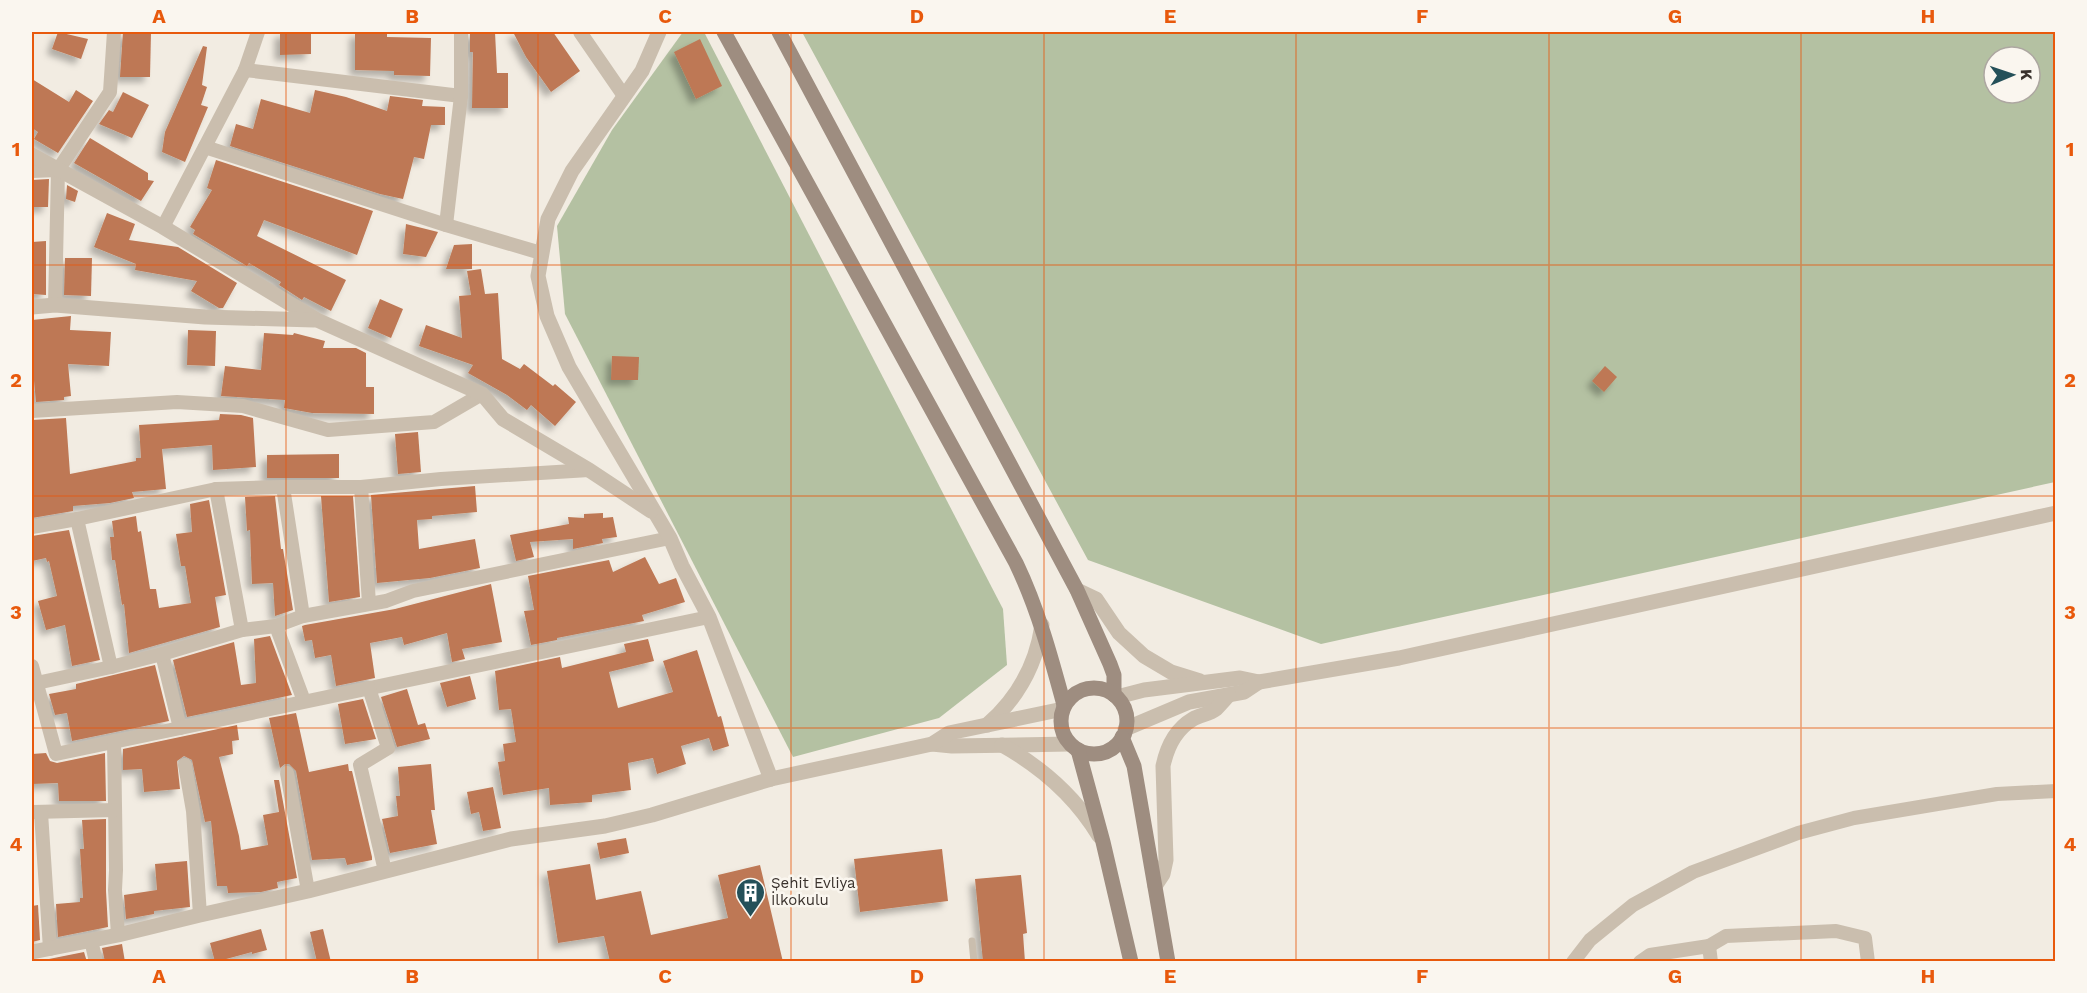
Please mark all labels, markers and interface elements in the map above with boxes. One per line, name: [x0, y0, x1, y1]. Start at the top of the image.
text: A: [152, 4, 166, 28]
text: B: [405, 4, 419, 28]
text: C: [658, 4, 672, 28]
text: D: [910, 4, 924, 28]
text: E: [1164, 4, 1176, 28]
text: F: [1416, 4, 1428, 28]
text: G: [1668, 4, 1682, 28]
text: H: [1921, 4, 1935, 28]
north arrow: [1982, 45, 2042, 105]
text: K: [2017, 69, 2036, 80]
text: 1: [12, 137, 20, 161]
text: 1: [2066, 137, 2074, 161]
text: 2: [10, 368, 22, 392]
text: 2: [2064, 368, 2076, 392]
text: 3: [10, 600, 22, 624]
text: 3: [2064, 600, 2076, 624]
text: 4: [10, 832, 23, 856]
text: 4: [2064, 832, 2077, 856]
place label: Şehit Evliya İlkokulu: [771, 874, 856, 909]
building icon: Şehit Evliya İlkokulu: [734, 876, 766, 918]
text: A: [152, 964, 166, 988]
text: B: [405, 964, 419, 988]
text: C: [658, 964, 672, 988]
text: D: [910, 964, 924, 988]
text: E: [1164, 964, 1176, 988]
text: F: [1416, 964, 1428, 988]
text: G: [1668, 964, 1682, 988]
text: H: [1921, 964, 1935, 988]

